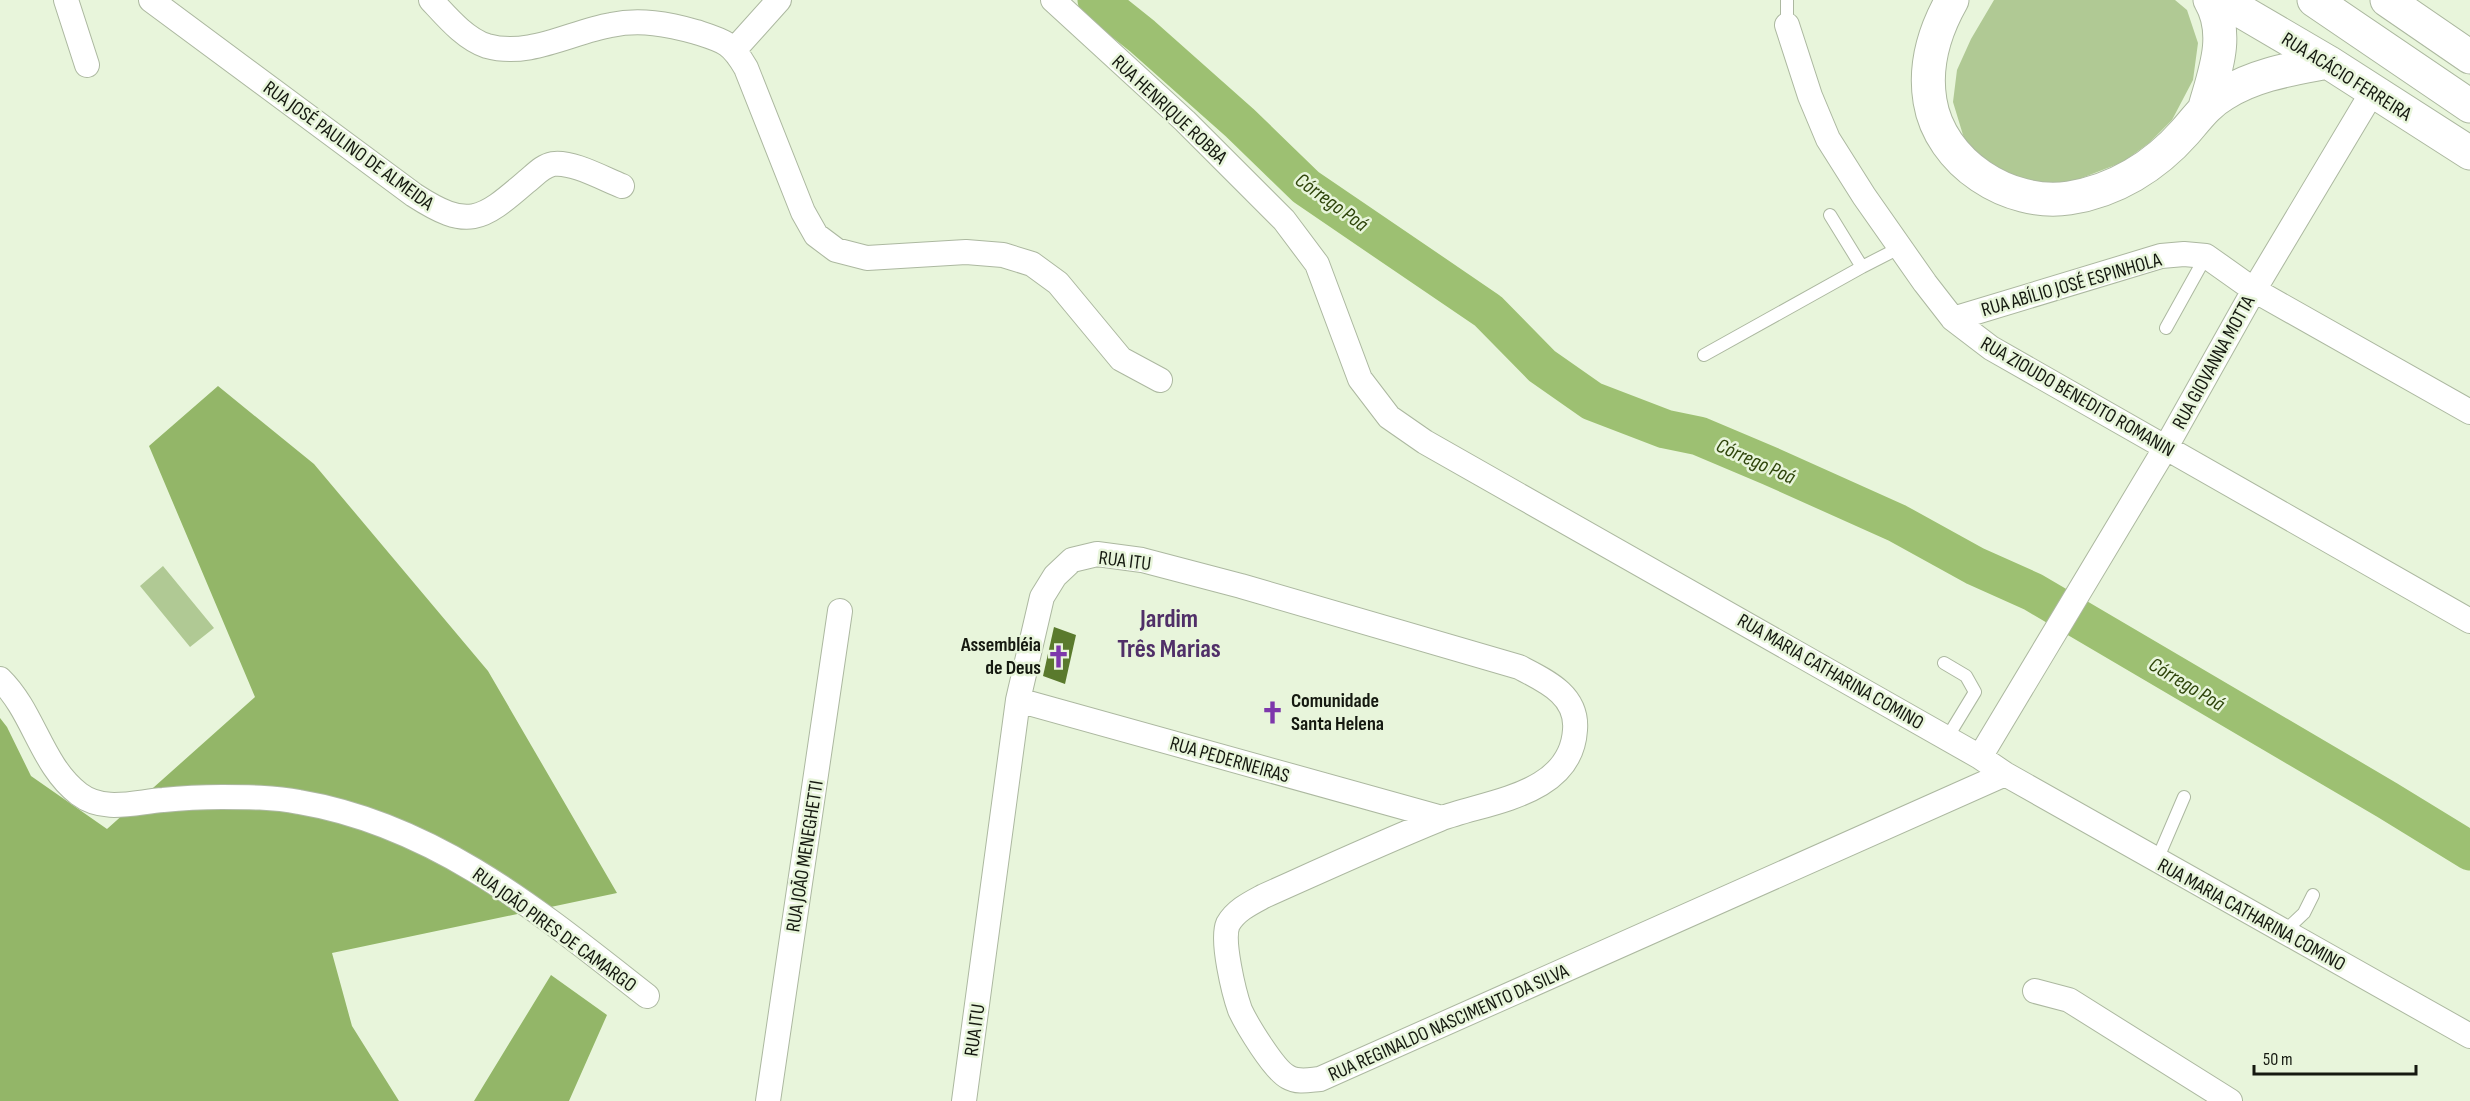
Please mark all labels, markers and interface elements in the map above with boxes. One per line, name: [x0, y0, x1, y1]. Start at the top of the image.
street label: RUA ACÁCIO FERREIRA: [2277, 27, 2416, 127]
street label: RUA HENRIQUE ROBBA: [1107, 50, 1232, 170]
street label: RUA JOSÉ PAULINO DE ALMEIDA: [258, 76, 439, 216]
water label: Córrego Poá: [1290, 168, 1373, 238]
street label: RUA ABÍLIO JOSÉ ESPINHOLA: [1979, 248, 2164, 322]
street label: RUA GIOVANNA MOTTA: [2167, 291, 2261, 433]
street label: RUA ZIOUDO BENEDITO ROMANIN: [1976, 332, 2179, 462]
water label: Córrego Poá: [1712, 433, 1800, 490]
street label: RUA ITU: [1097, 546, 1152, 576]
district label: Jardim Três Marias: [1117, 604, 1221, 665]
street label: RUA MARIA CATHARINA COMINO: [1733, 609, 1928, 735]
place label: Assembléia de Deus: [960, 633, 1041, 680]
church icon: Assembléia de Deus: [1046, 643, 1072, 669]
water label: Córrego Poá: [2144, 652, 2230, 717]
place label: Comunidade Santa Helena: [1291, 689, 1384, 736]
church icon: Comunidade Santa Helena: [1260, 699, 1286, 725]
street label: RUA PEDERNEIRAS: [1167, 731, 1292, 788]
street label: RUA JOÃO MENEGHETTI: [781, 779, 829, 934]
street label: RUA MARIA CATHARINA COMINO: [2153, 853, 2350, 977]
street label: RUA JOÃO PIRES DE CAMARGO: [468, 862, 641, 997]
street label: RUA REGINALDO NASCIMENTO DA SILVA: [1325, 959, 1573, 1087]
street label: RUA ITU: [959, 1002, 991, 1058]
scale bar: [2254, 1038, 2416, 1076]
text: 50 m: [2263, 1049, 2293, 1070]

